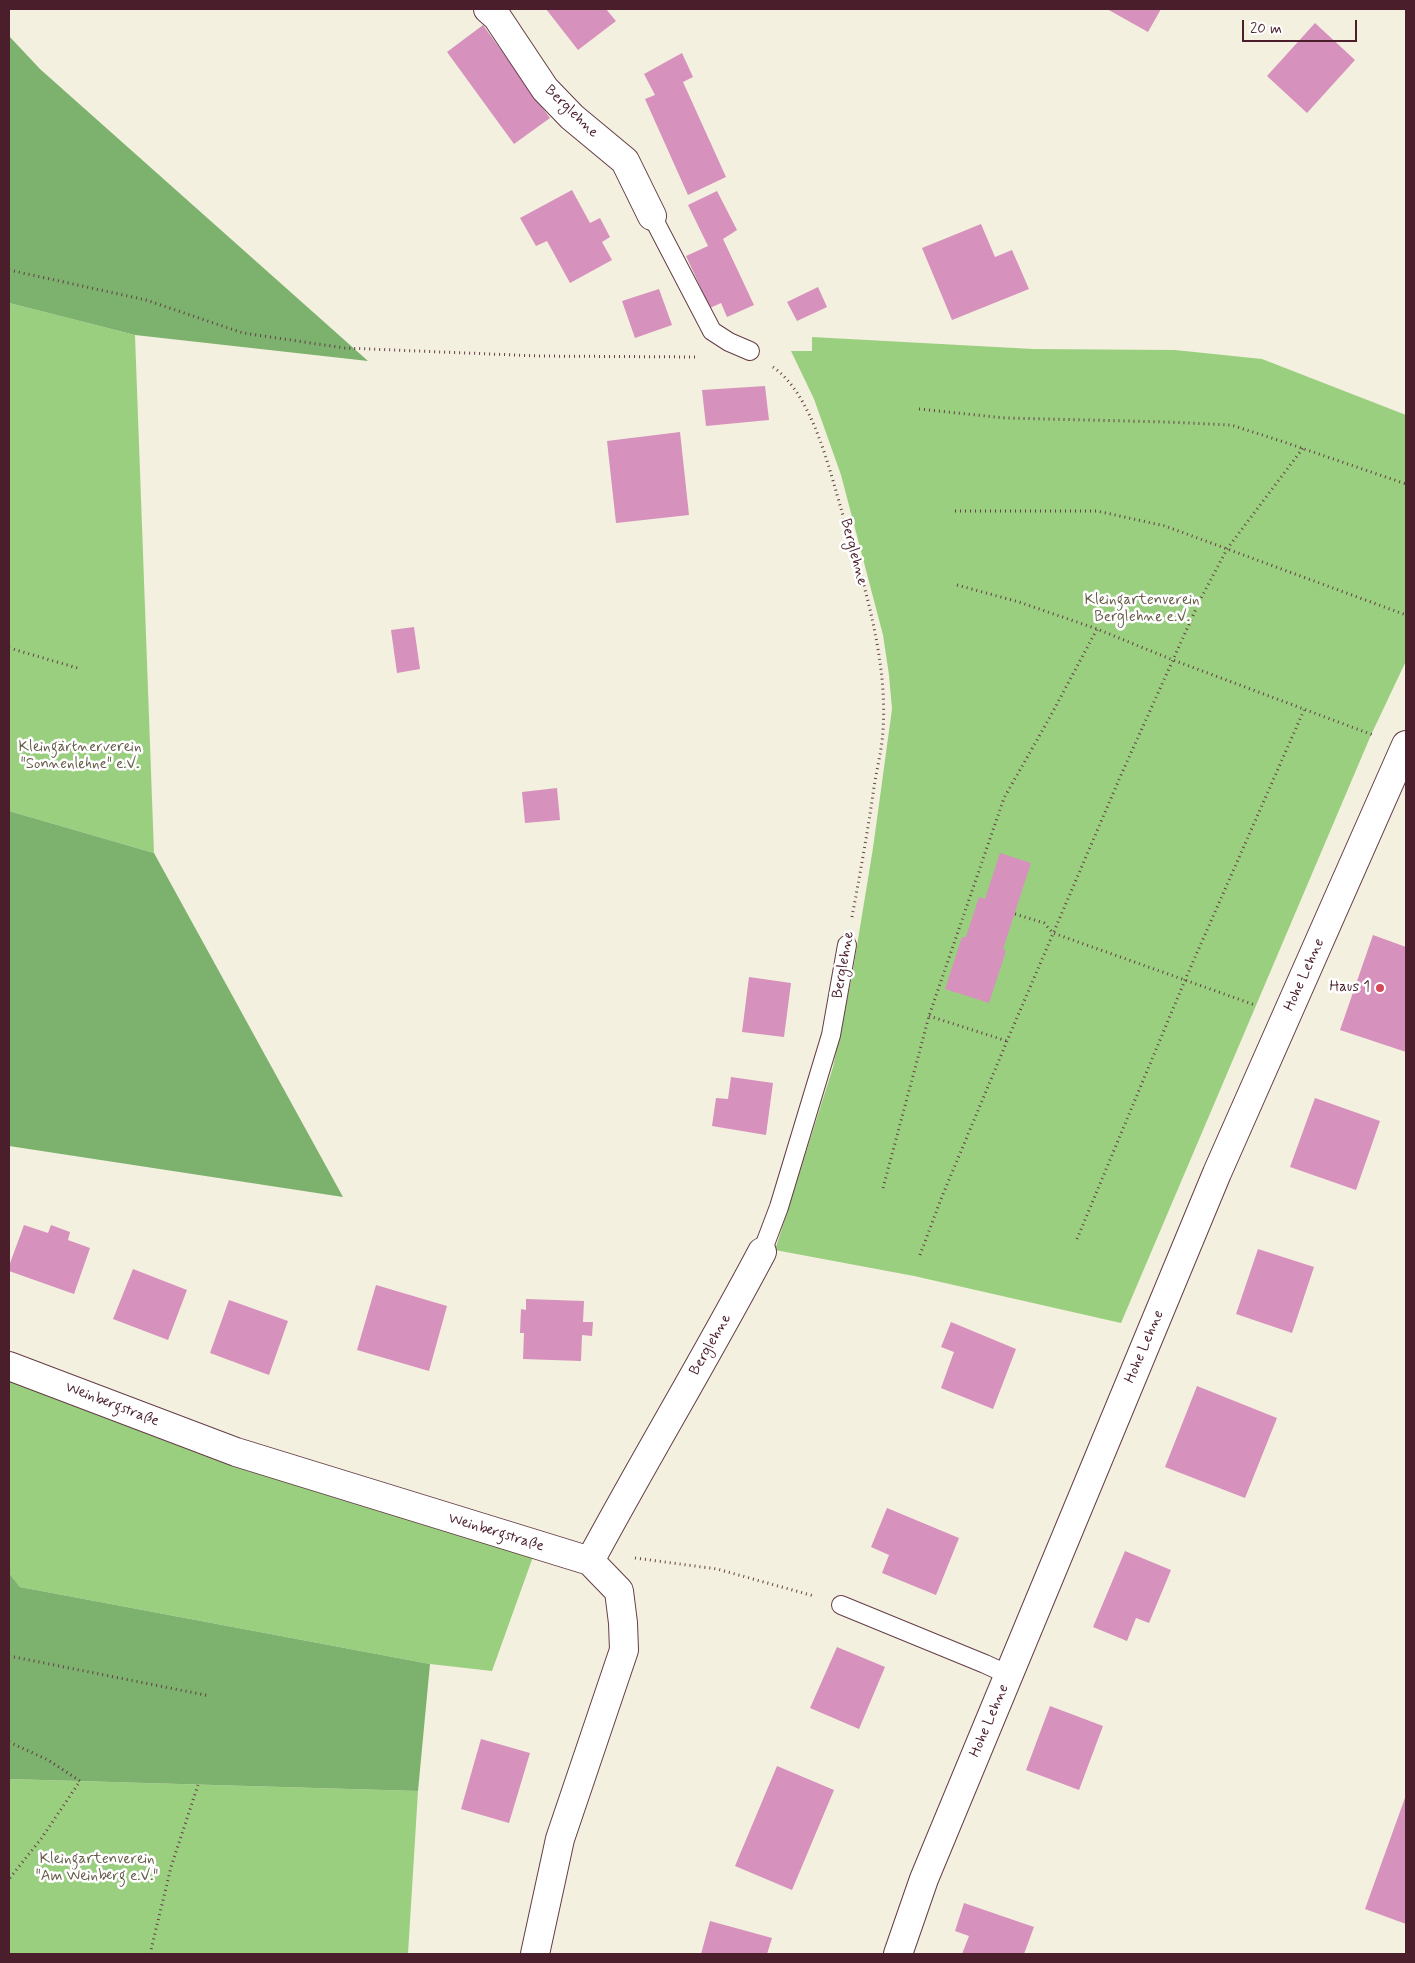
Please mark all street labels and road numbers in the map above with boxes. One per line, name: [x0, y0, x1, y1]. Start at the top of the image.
street label: Berglehne: [540, 82, 602, 142]
street label: Berglehne: [835, 517, 871, 587]
street label: Berglehne: [829, 930, 859, 1000]
street label: Hohe Lehne: [1281, 936, 1329, 1014]
street label: Hohe Lehne: [1122, 1308, 1168, 1386]
street label: Berglehne: [686, 1311, 736, 1379]
street label: Weinbergstraße: [62, 1379, 162, 1431]
street label: Weinbergstraße: [446, 1510, 546, 1556]
street label: Hohe Lehne: [967, 1682, 1013, 1760]

